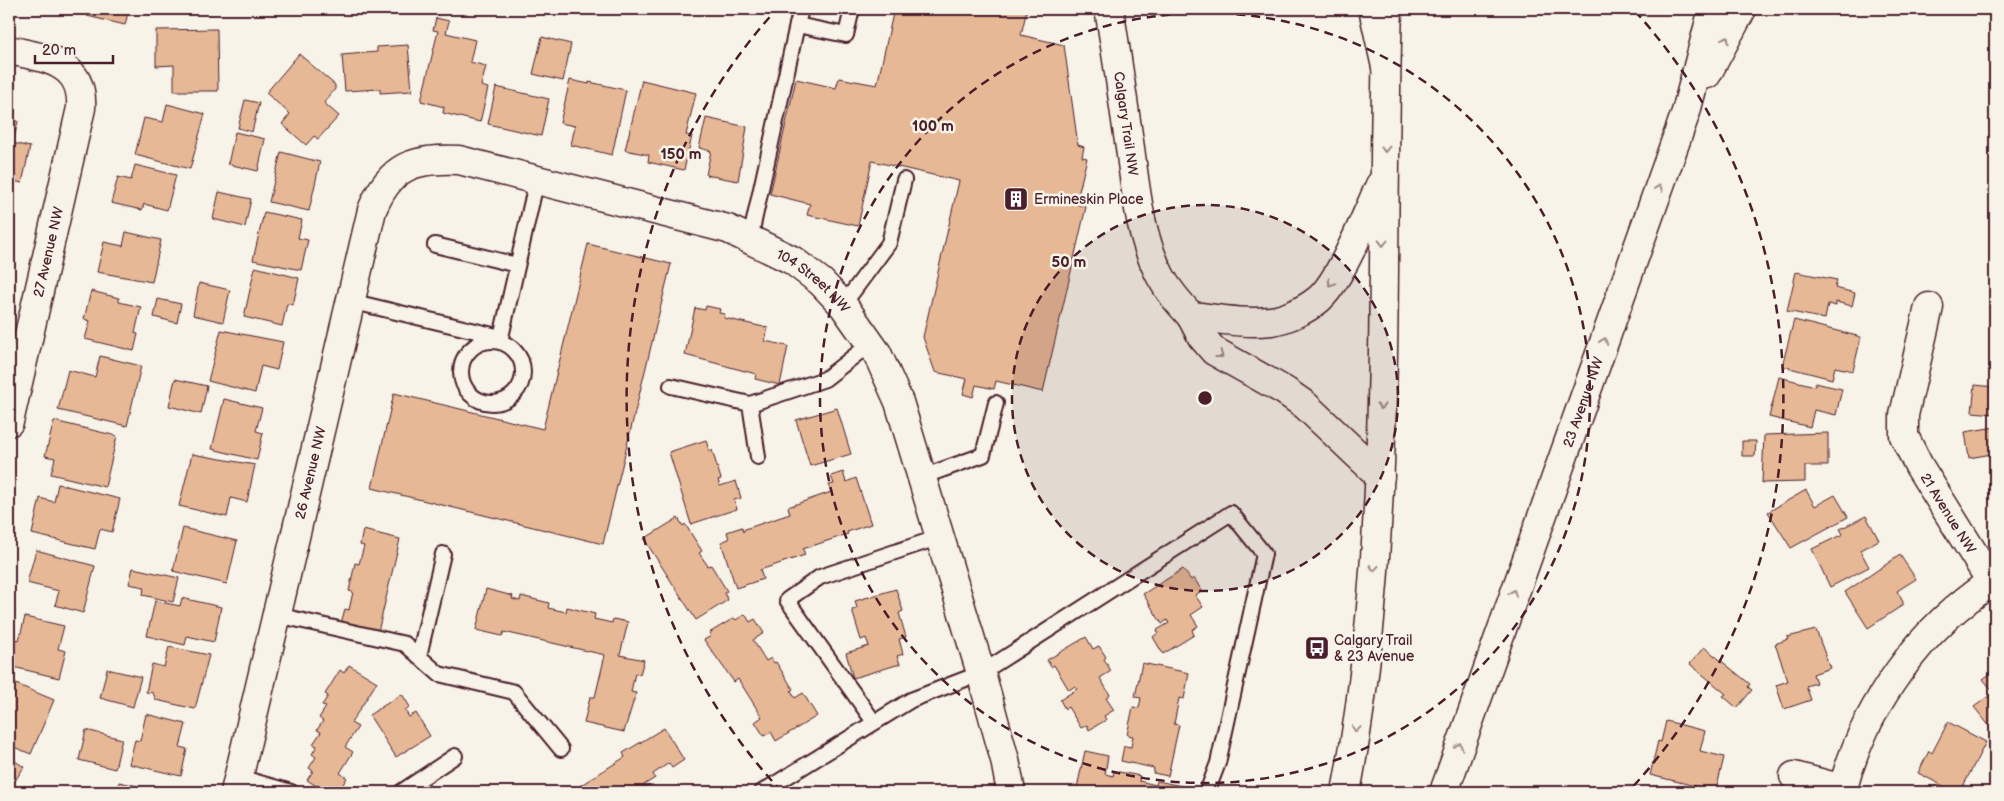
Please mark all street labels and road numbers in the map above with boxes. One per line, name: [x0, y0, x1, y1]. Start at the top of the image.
street label: Calgary Trail NW: [1110, 70, 1142, 177]
street label: 27 Avenue NW: [30, 205, 67, 299]
street label: 104 Street NW: [773, 246, 854, 316]
street label: 23 Avenue NW: [1559, 354, 1607, 450]
street label: 26 Avenue NW: [292, 424, 330, 521]
street label: 21 Avenue NW: [1917, 470, 1980, 557]

